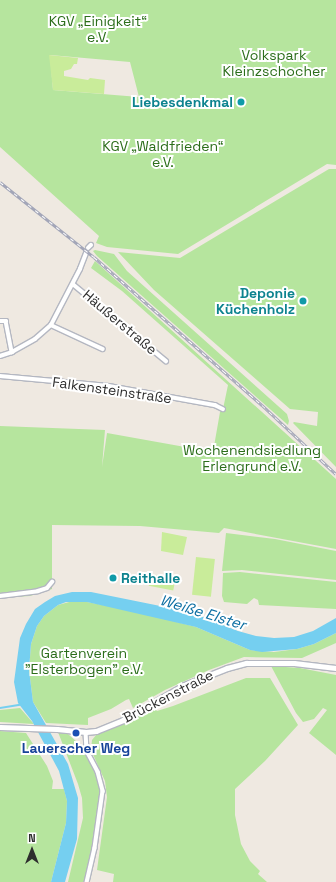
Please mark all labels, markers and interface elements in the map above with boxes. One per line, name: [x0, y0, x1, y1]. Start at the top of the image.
park label: KGV „Einigkeit“ e.V.: [49, 13, 147, 46]
park label: Volkspark Kleinzschocher: [222, 47, 326, 80]
place label: Liebesdenkmal: [132, 94, 233, 110]
marker: Liebesdenkmal: [236, 97, 246, 107]
park label: KGV „Waldfrieden“ e.V.: [102, 138, 224, 170]
place label: Deponie Küchenholz: [216, 285, 295, 318]
street label: Häußerstraße: [79, 286, 161, 358]
marker: Deponie Küchenholz: [298, 296, 308, 306]
street label: Falkensteinstraße: [51, 373, 173, 407]
park label: Wochenendsiedlung Erlengrund e.V.: [183, 442, 321, 474]
place label: Reithalle: [121, 570, 180, 586]
marker: Reithalle: [108, 573, 118, 583]
water label: Weiße Elster: [158, 590, 248, 634]
park label: Gartenverein "Elsterbogen" e.V.: [25, 645, 143, 678]
street label: Brückenstraße: [120, 666, 216, 726]
marker: Lauerscher Weg: [71, 728, 81, 738]
place label: Lauerscher Weg: [22, 740, 130, 756]
north arrow: [12, 830, 52, 870]
text: N: [28, 831, 36, 845]

